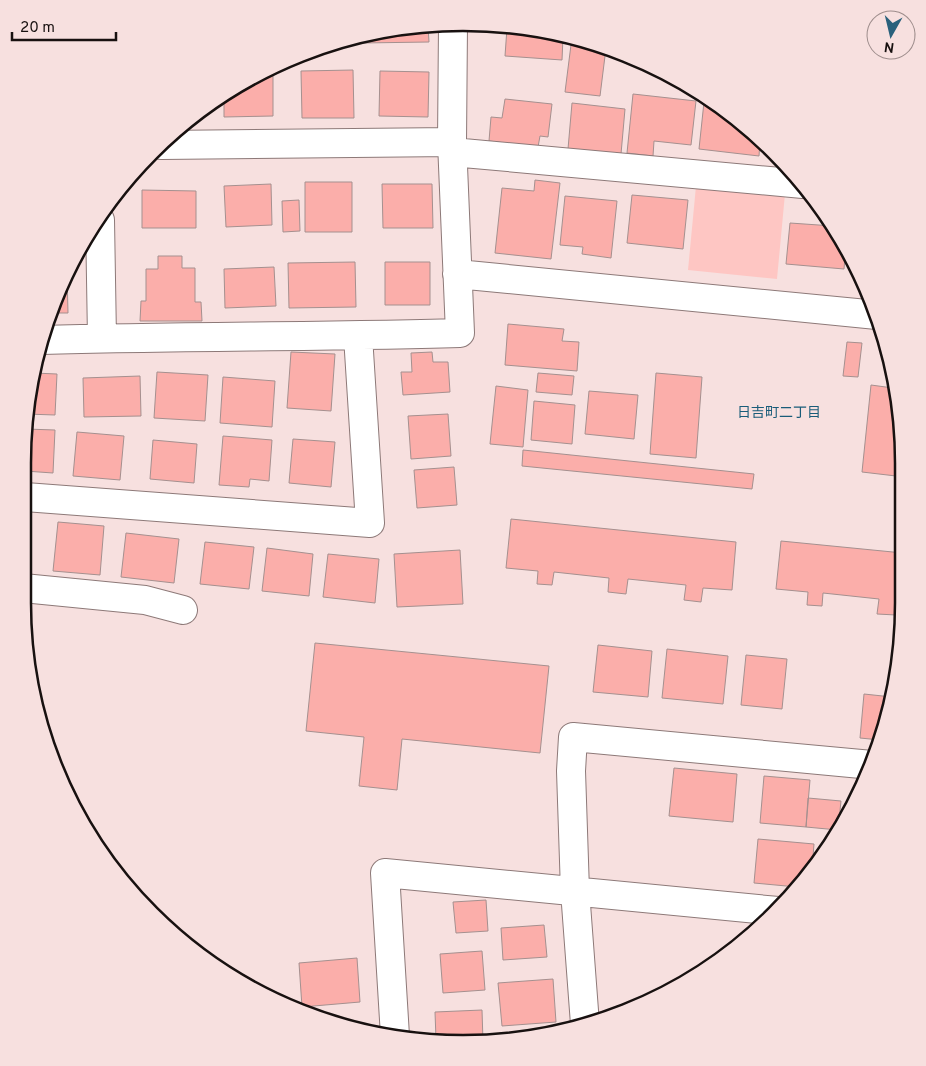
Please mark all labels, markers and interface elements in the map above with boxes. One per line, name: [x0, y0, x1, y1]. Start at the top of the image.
scale bar: [12, 10, 116, 42]
north arrow: [866, 10, 916, 60]
text: 20 m: [20, 19, 55, 38]
text: N: [883, 37, 896, 56]
district label: 日吉町二丁目: [737, 405, 821, 422]

